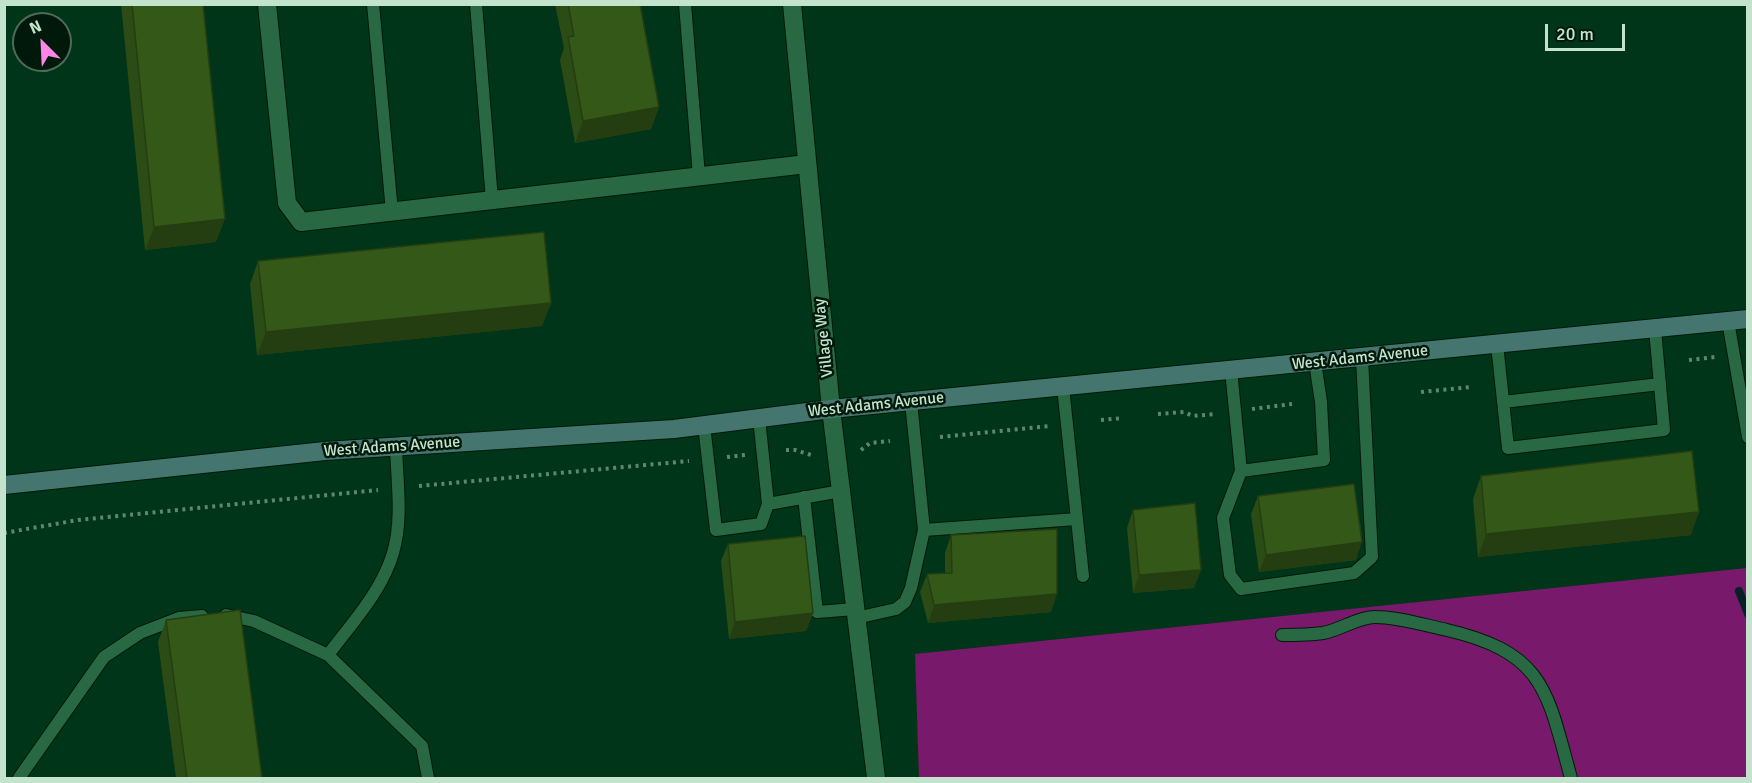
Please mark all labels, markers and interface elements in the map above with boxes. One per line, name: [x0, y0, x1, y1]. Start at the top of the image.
north arrow: [12, 12, 72, 72]
scale bar: [1548, 12, 1628, 50]
text: N: [26, 16, 45, 39]
text: 20 m: [1556, 23, 1594, 45]
street label: Village Way: [810, 298, 838, 378]
street label: West Adams Avenue: [1291, 341, 1429, 375]
street label: West Adams Avenue: [807, 388, 945, 422]
street label: West Adams Avenue: [323, 433, 461, 461]

